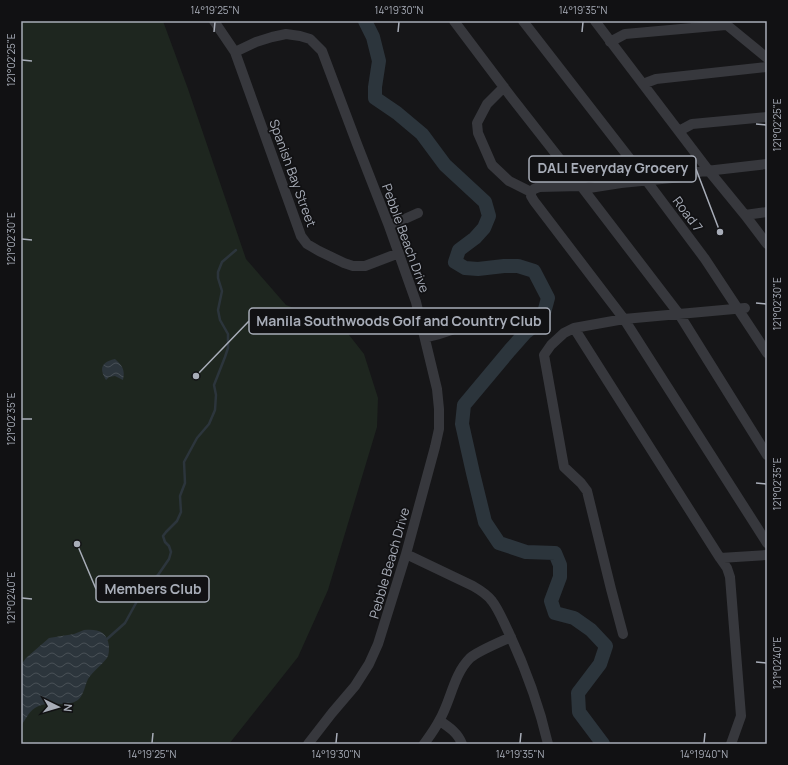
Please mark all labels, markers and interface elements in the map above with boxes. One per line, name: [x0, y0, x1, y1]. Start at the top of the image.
text: 14°19'25"N: [191, 3, 240, 17]
text: 14°19'30"N: [375, 3, 424, 17]
text: 14°19'35"N: [559, 3, 607, 17]
text: 121°02'25"E: [4, 33, 18, 87]
text: 121°02'25"E: [770, 98, 784, 152]
street label: Spanish Bay Street: [265, 117, 321, 229]
callout: DALI Everyday Grocery: [529, 156, 696, 182]
text: DALI Everyday Grocery: [538, 158, 689, 177]
street label: Pebble Beach Drive: [378, 181, 434, 295]
street label: Road 7: [669, 193, 707, 235]
text: 121°02'30"E: [4, 212, 18, 266]
text: 121°02'30"E: [770, 277, 784, 331]
callout: Manila Southwoods Golf and Country Club: [249, 308, 550, 334]
text: Manila Southwoods Golf and Country Club: [256, 311, 542, 330]
text: 121°02'35"E: [4, 392, 18, 445]
text: 121°02'35"E: [770, 457, 784, 510]
street label: Pebble Beach Drive: [365, 505, 414, 621]
text: 121°02'40"E: [4, 572, 18, 624]
callout: Members Club: [96, 576, 209, 602]
text: Members Club: [104, 579, 202, 598]
text: 121°02'40"E: [770, 637, 784, 689]
north arrow: [38, 687, 78, 727]
text: N: [61, 703, 76, 713]
text: 14°19'25"N: [128, 747, 177, 761]
text: 14°19'30"N: [312, 747, 361, 761]
text: 14°19'35"N: [496, 747, 544, 761]
text: 14°19'40"N: [680, 747, 728, 761]

